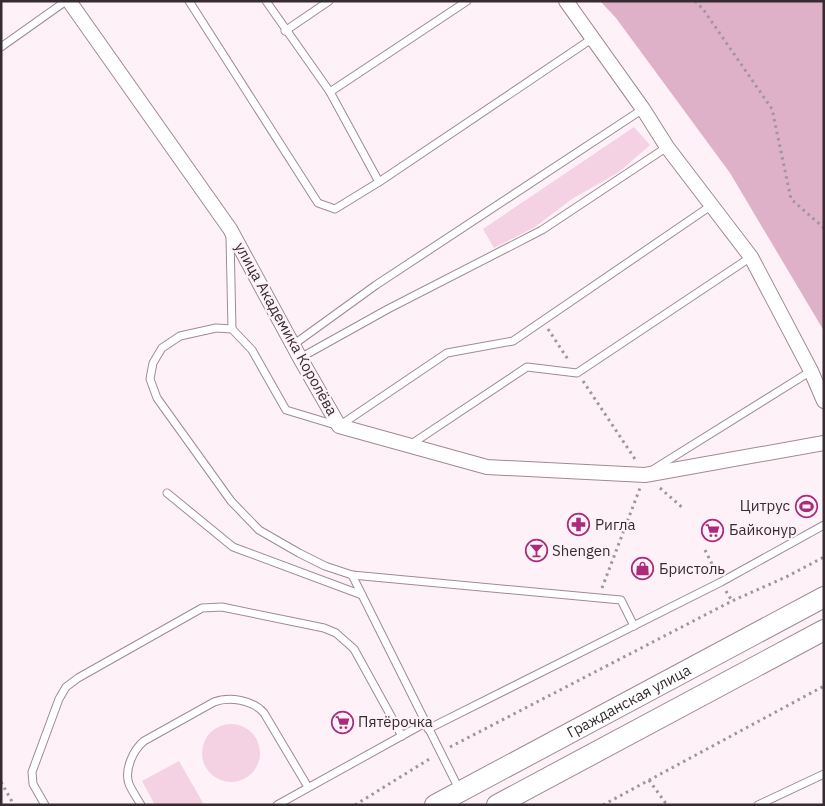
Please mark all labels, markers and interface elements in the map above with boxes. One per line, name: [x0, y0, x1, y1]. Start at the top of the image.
street label: улица Академика Королёва: [231, 239, 342, 419]
sports icon: Цитрус: [794, 494, 818, 518]
place label: Цитрус: [740, 496, 790, 515]
pharmacy icon: Ригла: [567, 513, 591, 537]
place label: Ригла: [595, 515, 635, 534]
supermarket icon: Байконур: [701, 518, 725, 542]
place label: Байконур: [729, 520, 797, 539]
bar icon: Shengen: [524, 539, 548, 563]
place label: Shengen: [552, 541, 611, 560]
shop icon: Бристоль: [631, 557, 655, 581]
place label: Бристоль: [659, 559, 725, 578]
street label: Гражданская улица: [564, 660, 694, 742]
supermarket icon: Пятёрочка: [330, 710, 354, 734]
place label: Пятёрочка: [358, 712, 433, 731]

